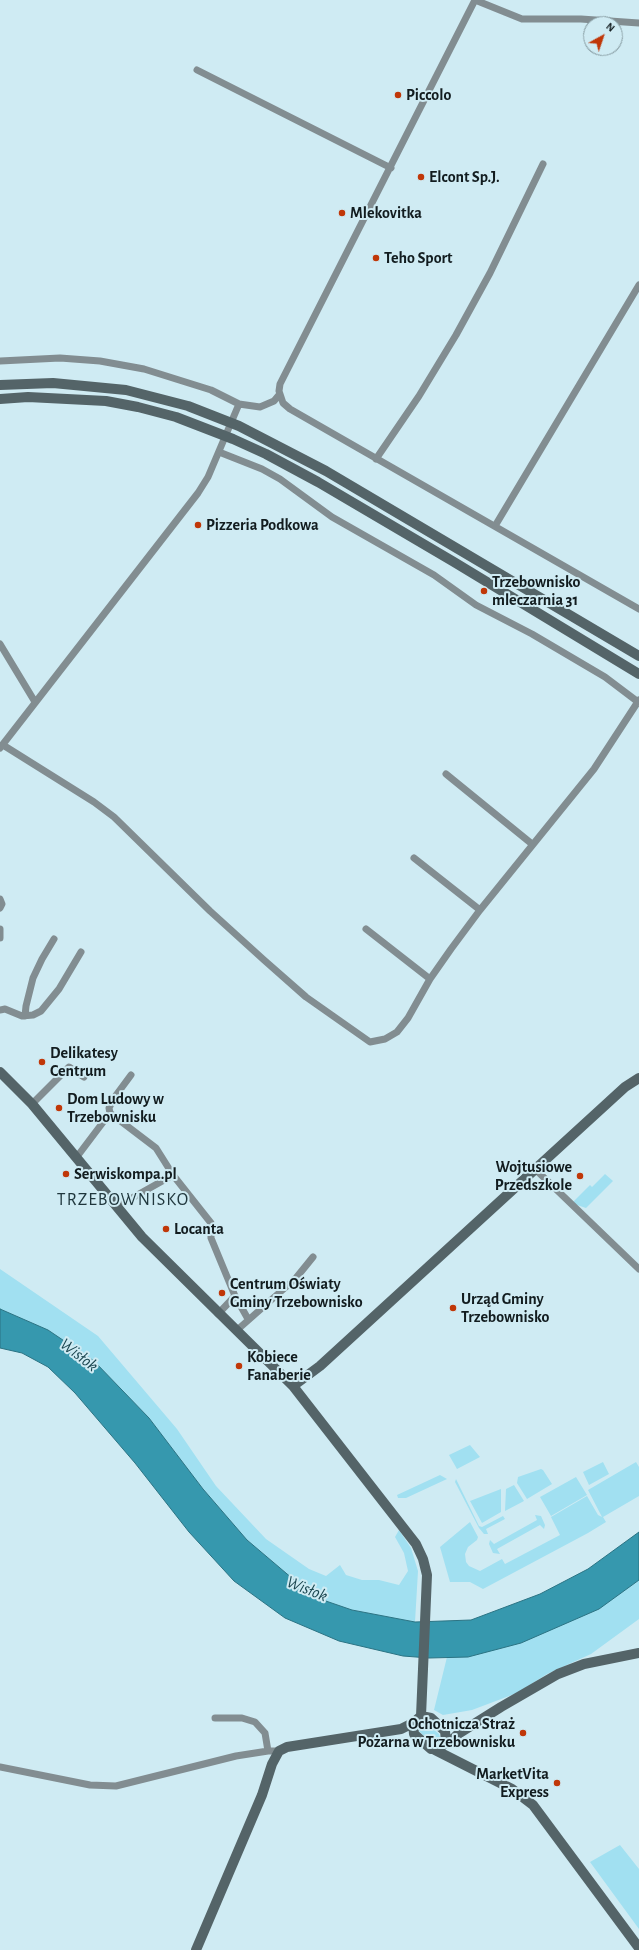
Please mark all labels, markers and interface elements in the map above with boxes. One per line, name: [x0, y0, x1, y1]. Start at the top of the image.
north arrow: [583, 16, 623, 56]
text: N: [604, 21, 617, 34]
place label: Piccolo: [406, 85, 451, 105]
marker: Piccolo: [393, 90, 403, 100]
place label: Elcont Sp.J.: [429, 167, 500, 187]
marker: Elcont Sp.J.: [416, 172, 426, 182]
place label: Mlekovitka: [350, 203, 422, 223]
marker: Mlekovitka: [337, 208, 347, 218]
place label: Teho Sport: [384, 248, 452, 268]
marker: Teho Sport: [371, 253, 381, 263]
place label: Pizzeria Podkowa: [206, 515, 319, 535]
marker: Pizzeria Podkowa: [193, 520, 203, 530]
place label: Trzebownisko mleczarnia 31: [492, 572, 580, 610]
marker: Trzebownisko mleczarnia 31: [479, 586, 489, 596]
place label: Delikatesy Centrum: [50, 1043, 118, 1081]
marker: Delikatesy Centrum: [37, 1057, 47, 1067]
place label: Dom Ludowy w Trzebownisku: [67, 1089, 164, 1127]
marker: Dom Ludowy w Trzebownisku: [54, 1103, 64, 1113]
place label: Wojtusiowe Przedszkole: [495, 1157, 572, 1195]
place label: Serwiskompa.pl: [74, 1164, 177, 1184]
marker: Serwiskompa.pl: [61, 1169, 71, 1179]
marker: Wojtusiowe Przedszkole: [575, 1171, 585, 1181]
district label: TRZEBOWNISKO: [57, 1189, 189, 1211]
place label: Locanta: [174, 1219, 224, 1239]
marker: Locanta: [161, 1224, 171, 1234]
place label: Centrum Oświaty Gminy Trzebownisko: [230, 1274, 363, 1312]
marker: Centrum Oświaty Gminy Trzebownisko: [217, 1288, 227, 1298]
place label: Urząd Gminy Trzebownisko: [461, 1289, 549, 1327]
marker: Urząd Gminy Trzebownisko: [448, 1303, 458, 1313]
water label: Wisłok: [56, 1334, 102, 1376]
place label: Kobiece Fanaberie: [247, 1347, 311, 1385]
marker: Kobiece Fanaberie: [234, 1361, 244, 1371]
water label: Wisłok: [283, 1572, 331, 1606]
place label: Ochotnicza Straż Pożarna w Trzebownisku: [358, 1714, 515, 1752]
marker: Ochotnicza Straż Pożarna w Trzebownisku: [518, 1728, 528, 1738]
place label: MarketVita Express: [476, 1764, 549, 1802]
marker: MarketVita Express: [552, 1778, 562, 1788]

